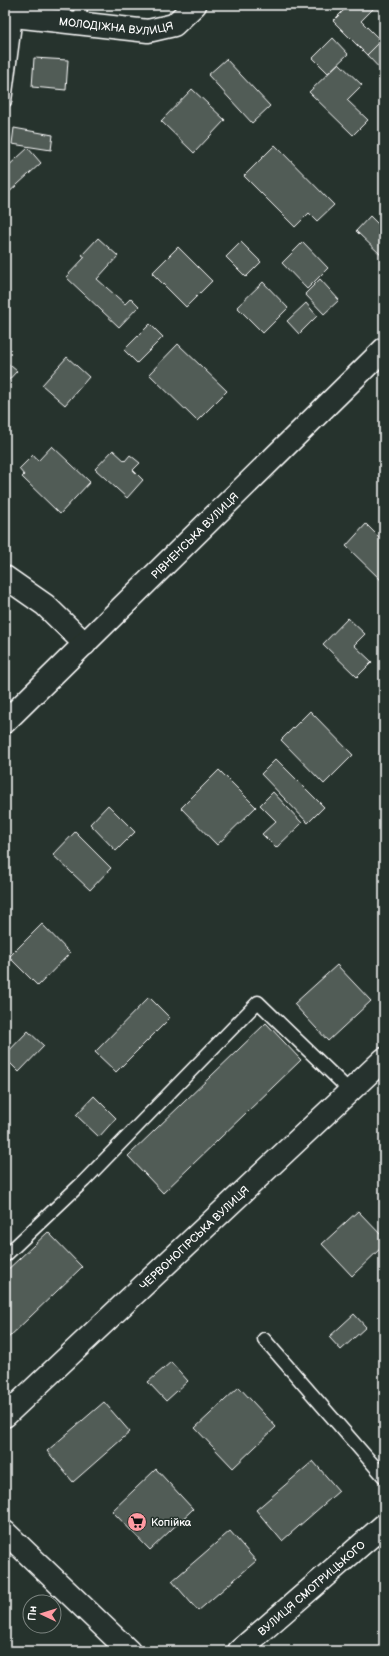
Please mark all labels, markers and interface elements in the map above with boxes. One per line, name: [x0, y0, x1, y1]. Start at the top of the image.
street label: МОЛОДІЖНА ВУЛИЦЯ: [58, 15, 175, 38]
street label: РІВНЕНСЬКА ВУЛИЦЯ: [148, 490, 241, 582]
street label: ЧЕРВОНОГІРСЬКА ВУЛИЦЯ: [137, 1183, 252, 1293]
supermarket icon: Копійка: [126, 1511, 148, 1533]
place label: Копійка: [151, 1516, 192, 1529]
street label: ВУЛИЦЯ СМОТРИЦЬКОГО: [256, 1538, 368, 1638]
north arrow: [22, 1594, 62, 1634]
text: Пн: [26, 1606, 40, 1621]

